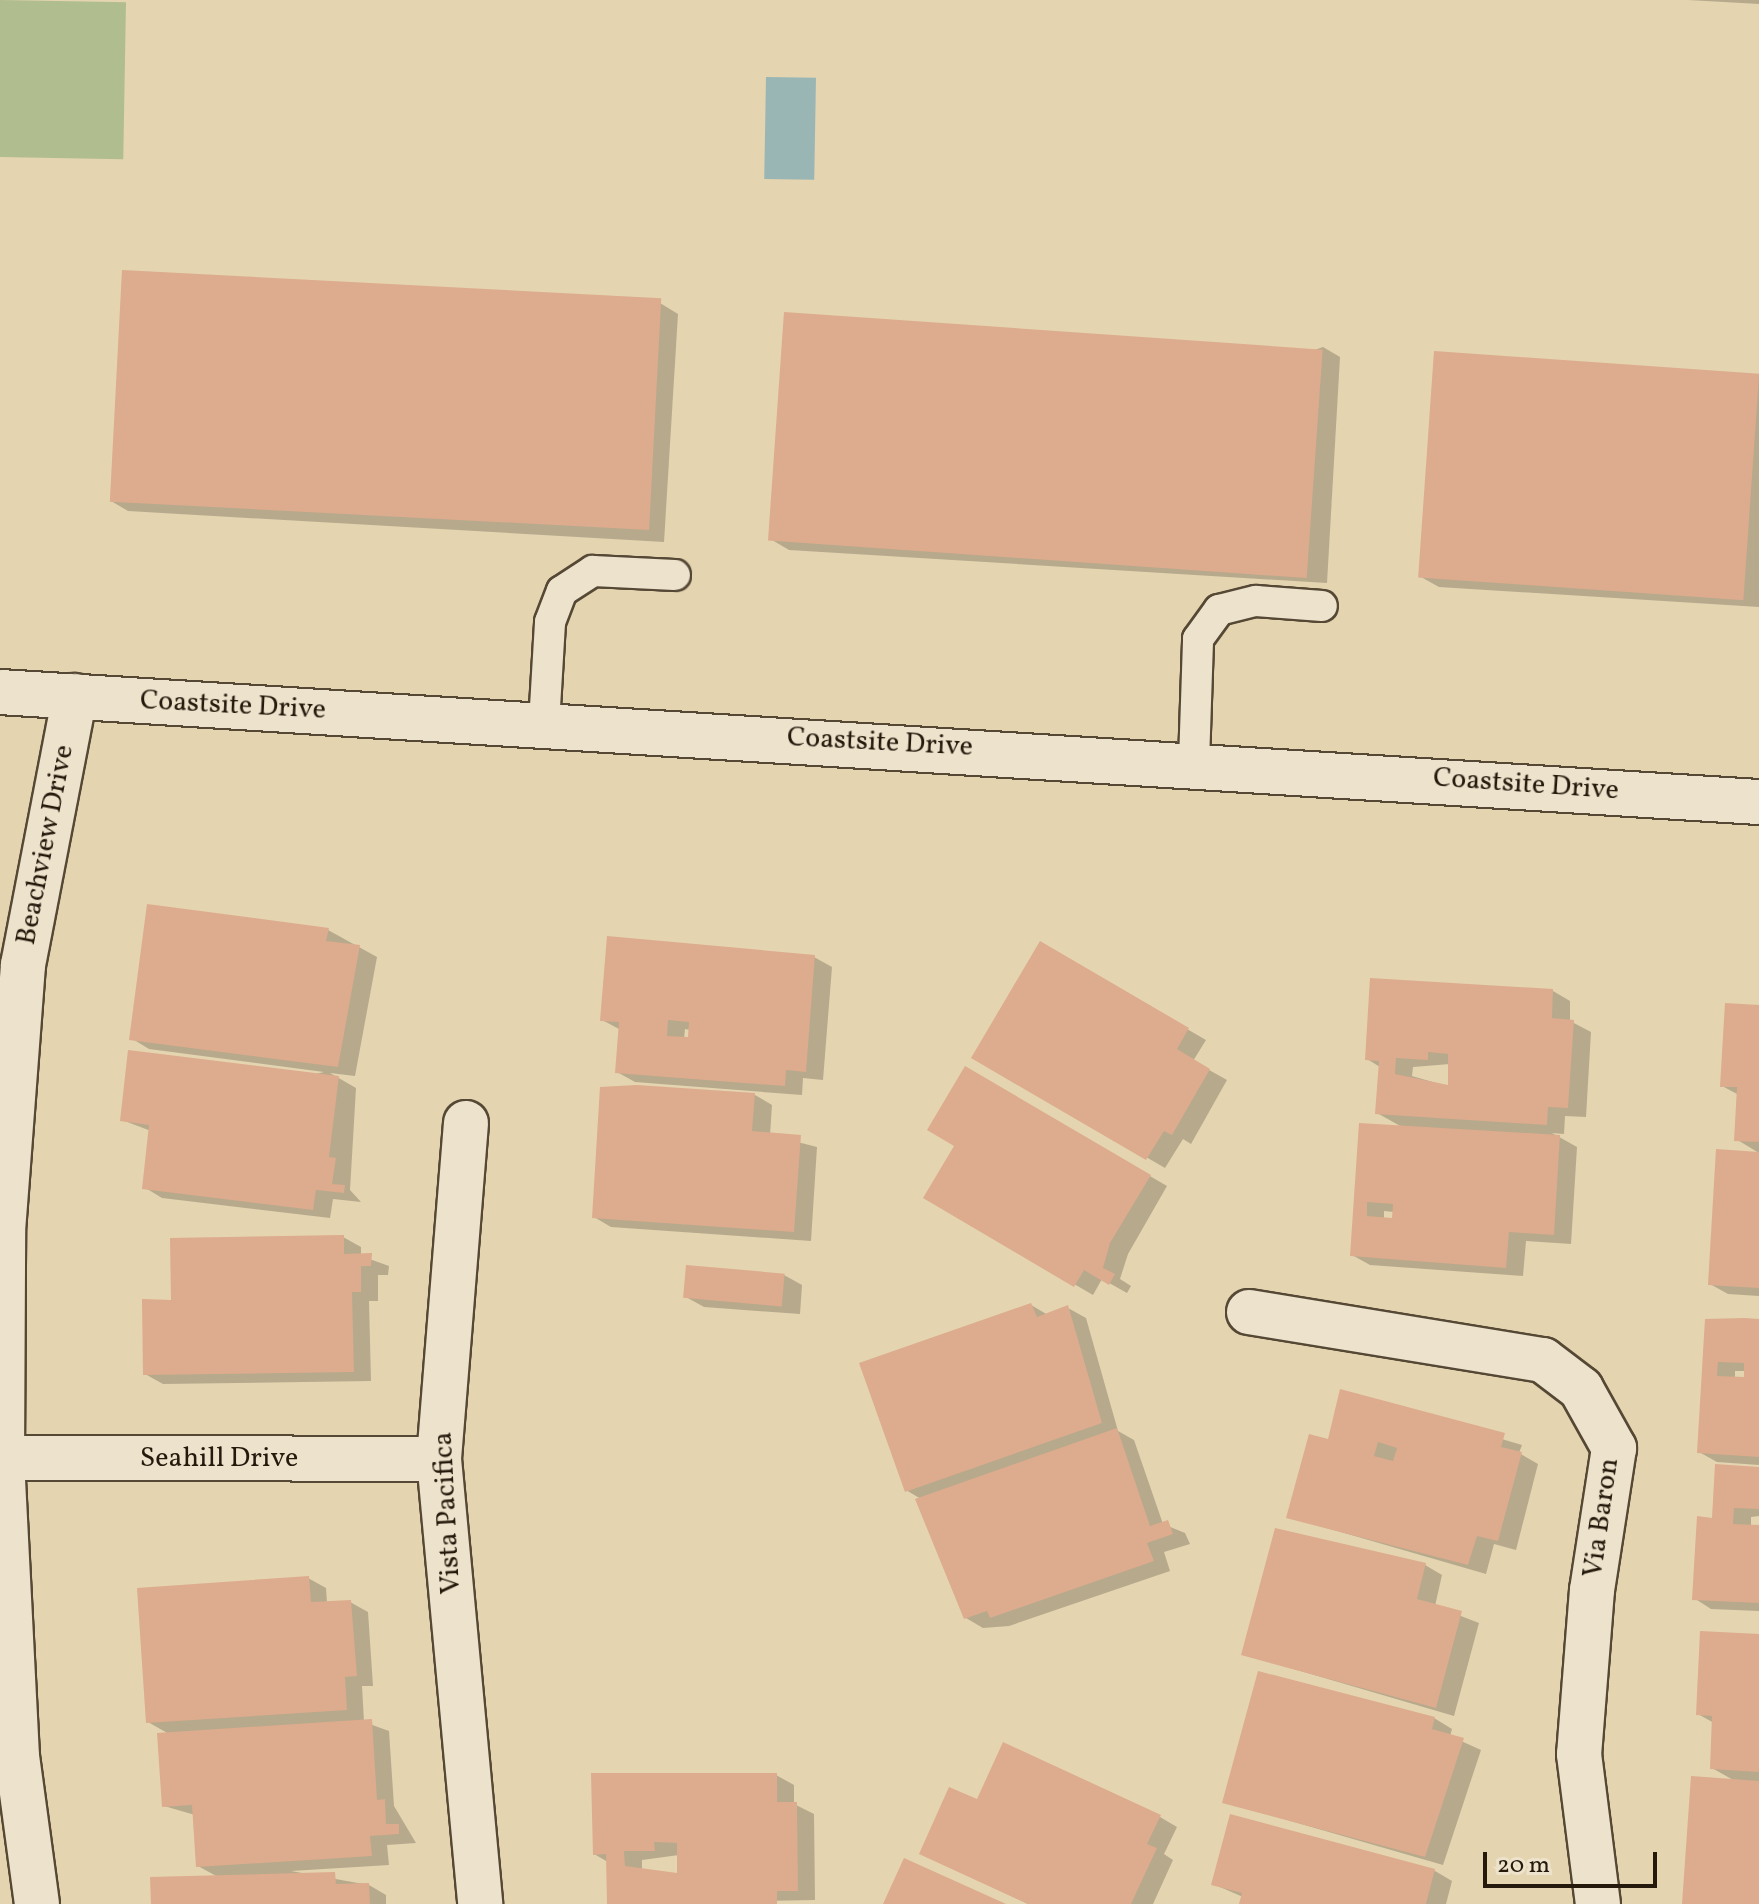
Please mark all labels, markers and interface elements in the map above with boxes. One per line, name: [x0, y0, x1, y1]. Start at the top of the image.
street label: Coastsite Drive: [139, 684, 327, 728]
street label: Coastsite Drive: [786, 721, 974, 765]
street label: Beachview Drive: [10, 742, 82, 948]
street label: Coastsite Drive: [1432, 762, 1620, 808]
street label: Vista Pacifica: [427, 1431, 469, 1595]
street label: Seahill Drive: [140, 1442, 298, 1476]
street label: Via Baron: [1577, 1456, 1627, 1580]
scale bar: [1487, 1836, 1661, 1886]
text: 20 m: [1497, 1849, 1550, 1883]

